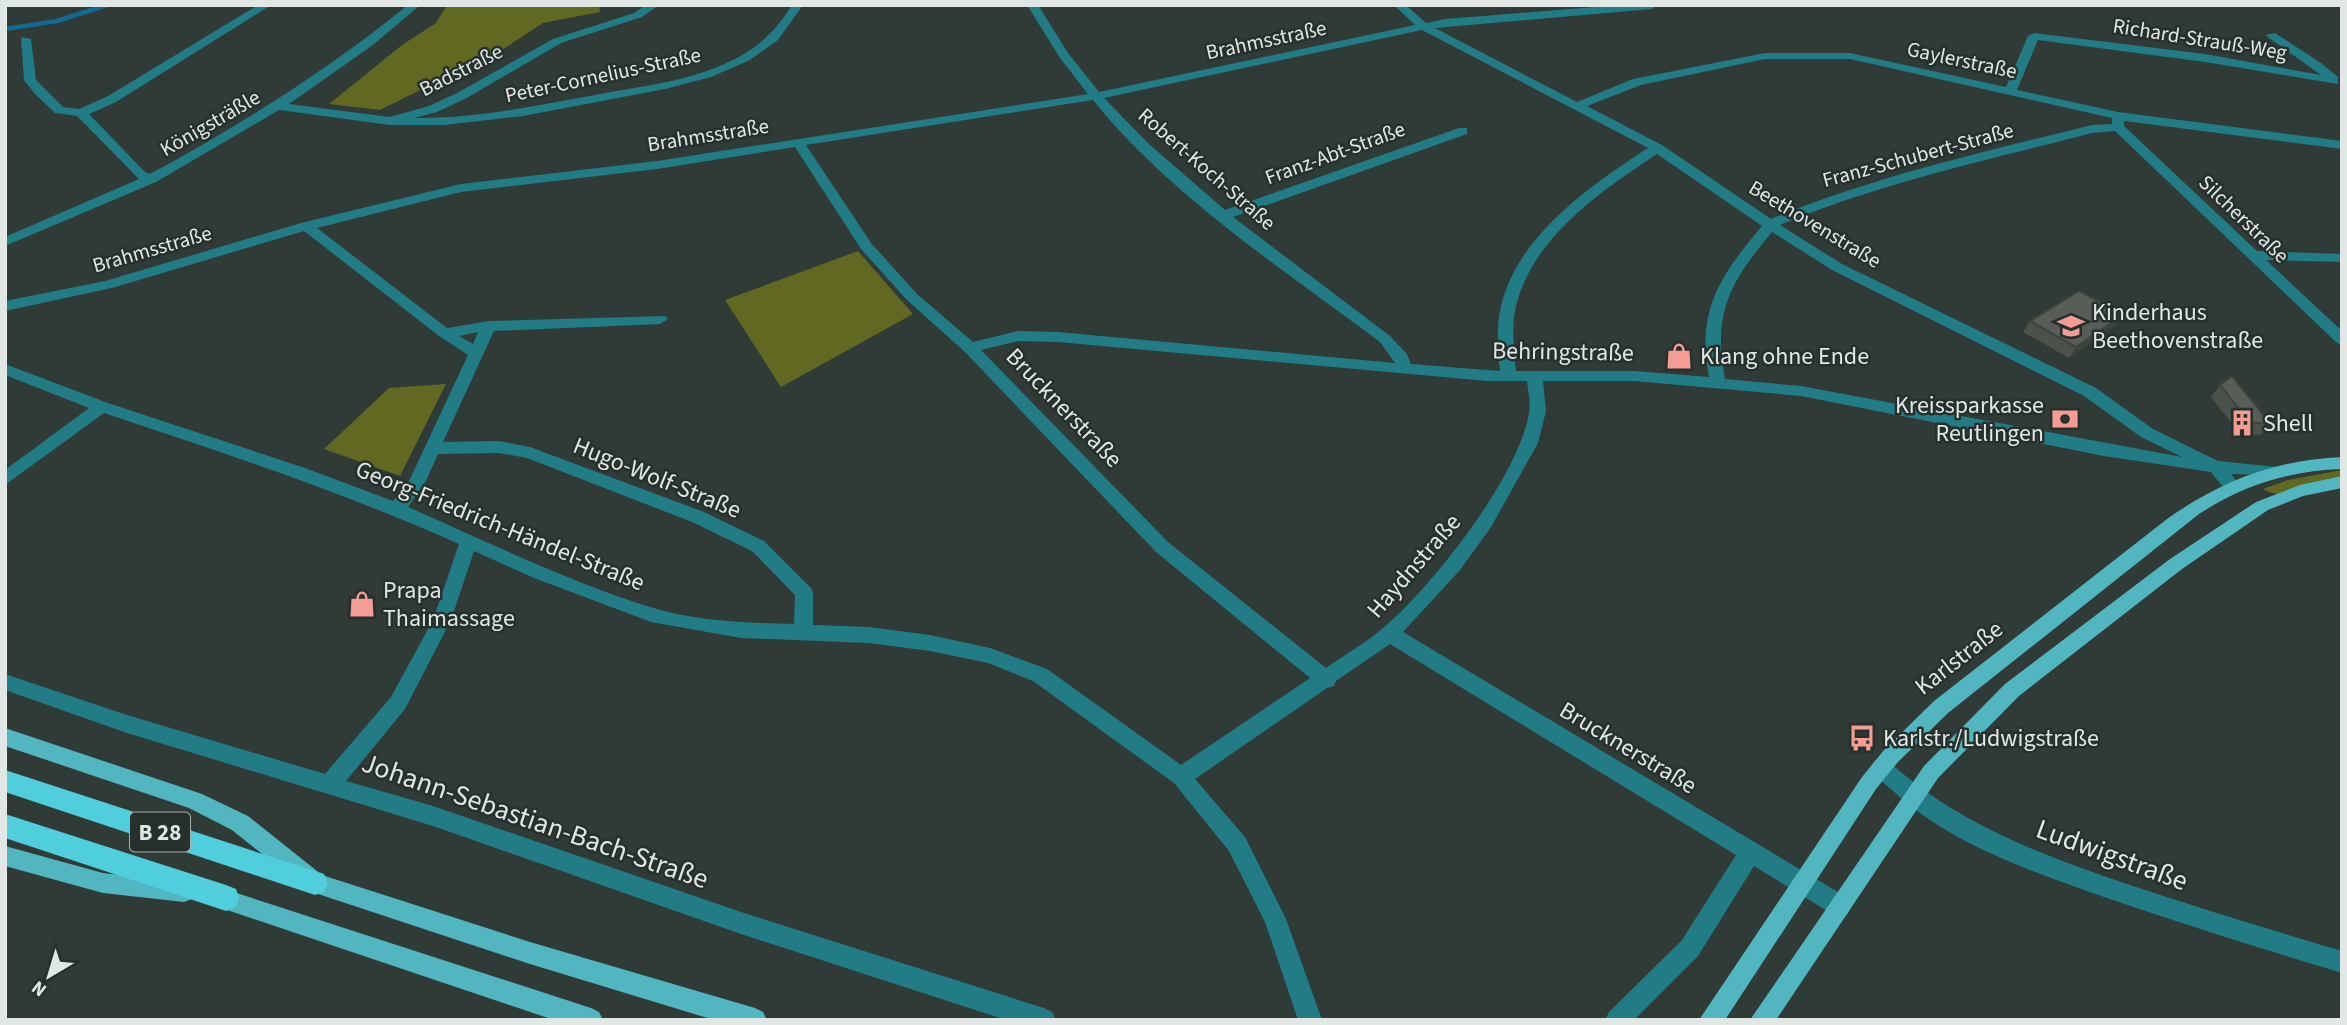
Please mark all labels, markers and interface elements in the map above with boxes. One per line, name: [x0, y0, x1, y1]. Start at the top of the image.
street label: Richard-Strauß-Weg: [2111, 10, 2290, 68]
street label: Brahmsstraße: [1203, 13, 1329, 67]
street label: Gaylerstraße: [1904, 34, 2020, 86]
street label: Badstraße: [414, 36, 508, 104]
street label: Peter-Cornelius-Straße: [502, 40, 704, 110]
street label: Königsträßle: [154, 82, 266, 164]
street label: Robert-Koch-Straße: [1132, 101, 1282, 237]
street label: Brahmsstraße: [645, 111, 771, 159]
street label: Franz-Abt-Straße: [1261, 114, 1409, 192]
street label: Franz-Schubert-Straße: [1819, 115, 2017, 195]
street label: Silcherstraße: [2192, 168, 2296, 270]
street label: Beethovenstraße: [1743, 173, 1887, 275]
street label: Brahmsstraße: [89, 218, 215, 280]
place label: Kinderhaus Beethovenstraße: [2092, 295, 2263, 358]
school or university icon: Kinderhaus Beethovenstraße: [2056, 311, 2086, 341]
street label: Behringstraße: [1492, 333, 1634, 371]
place label: Klang ohne Ende: [1700, 339, 1869, 374]
street label: Brucknerstraße: [998, 340, 1130, 476]
shop icon: Klang ohne Ende: [1664, 341, 1694, 371]
place label: Kreissparkasse Reutlingen: [1895, 388, 2044, 451]
bank icon: Kreissparkasse Reutlingen: [2050, 404, 2080, 434]
place label: Shell: [2263, 406, 2313, 441]
building icon: Shell: [2227, 408, 2257, 438]
street label: Hugo-Wolf-Straße: [568, 428, 746, 528]
street label: Georg-Friedrich-Händel-Straße: [350, 452, 650, 600]
street label: Haydnstraße: [1359, 506, 1469, 626]
place label: Prapa Thaimassage: [383, 573, 515, 636]
shop icon: Prapa Thaimassage: [347, 589, 377, 619]
street label: Karlstraße: [1907, 612, 2011, 704]
street label: Brucknerstraße: [1553, 693, 1703, 803]
place label: Karlstr./Ludwigstraße: [1883, 721, 2099, 756]
bus stop icon: Karlstr./Ludwigstraße: [1847, 723, 1877, 753]
street label: Johann-Sebastian-Bach-Straße: [356, 743, 714, 899]
street label: Ludwigstraße: [2030, 809, 2194, 901]
road number: B 28: [130, 812, 190, 852]
north arrow: [14, 941, 84, 1011]
text: N: [26, 974, 53, 1003]

